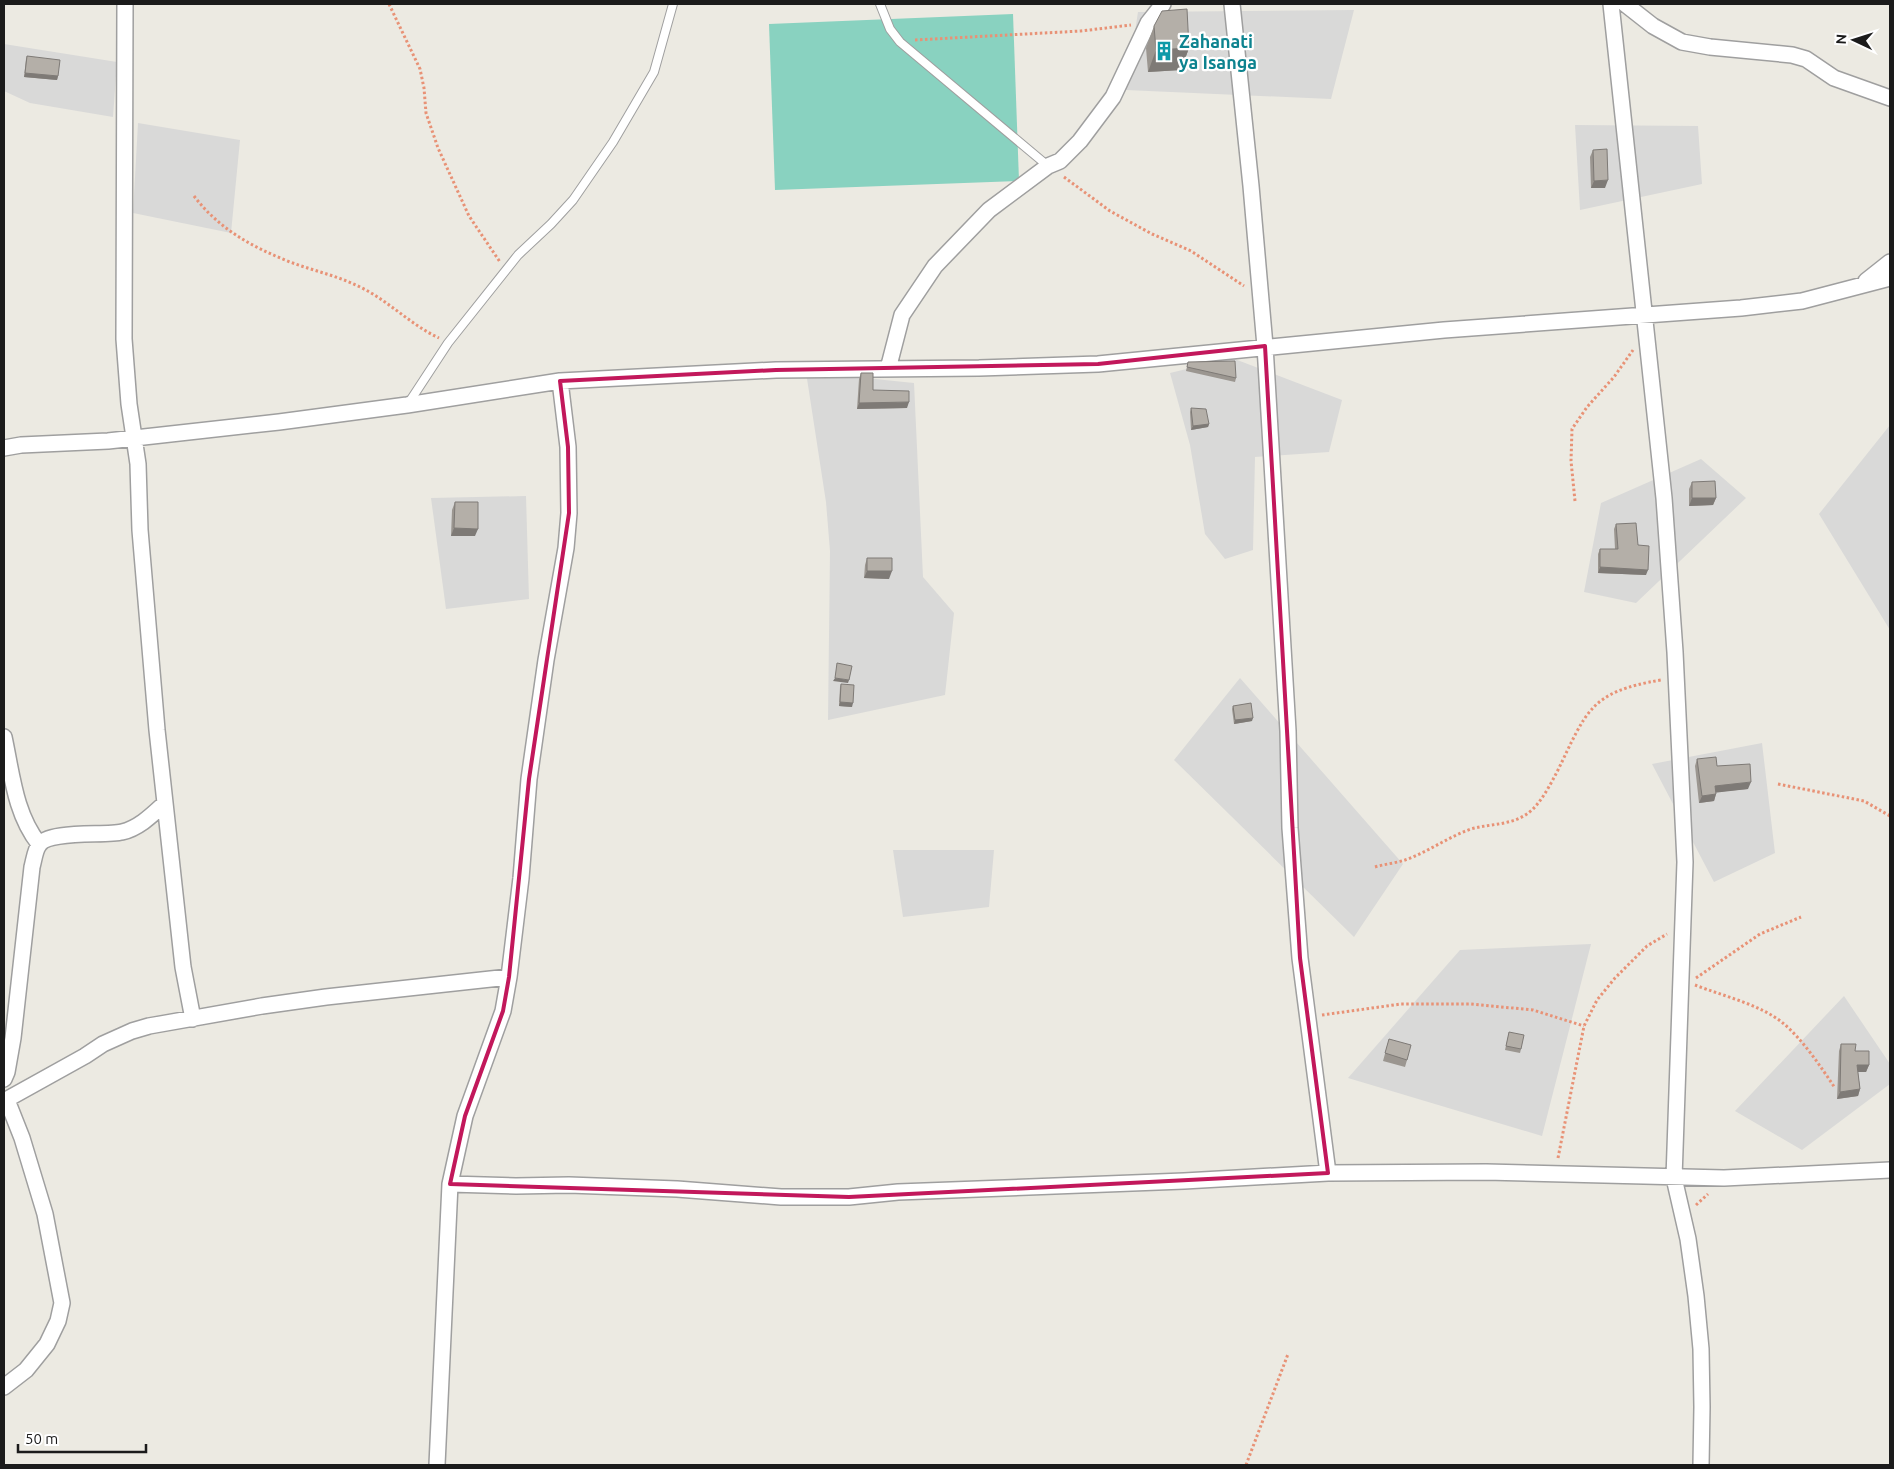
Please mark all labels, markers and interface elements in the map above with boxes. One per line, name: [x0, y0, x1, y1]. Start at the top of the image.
north arrow: [1829, 15, 1879, 65]
place label: Zahanati ya Isanga: [1179, 31, 1257, 72]
text: N: [1833, 33, 1849, 45]
building icon: Zahanati ya Isanga: [1153, 40, 1175, 62]
scale bar: [18, 1422, 145, 1454]
text: 50 m: [25, 1430, 58, 1447]

